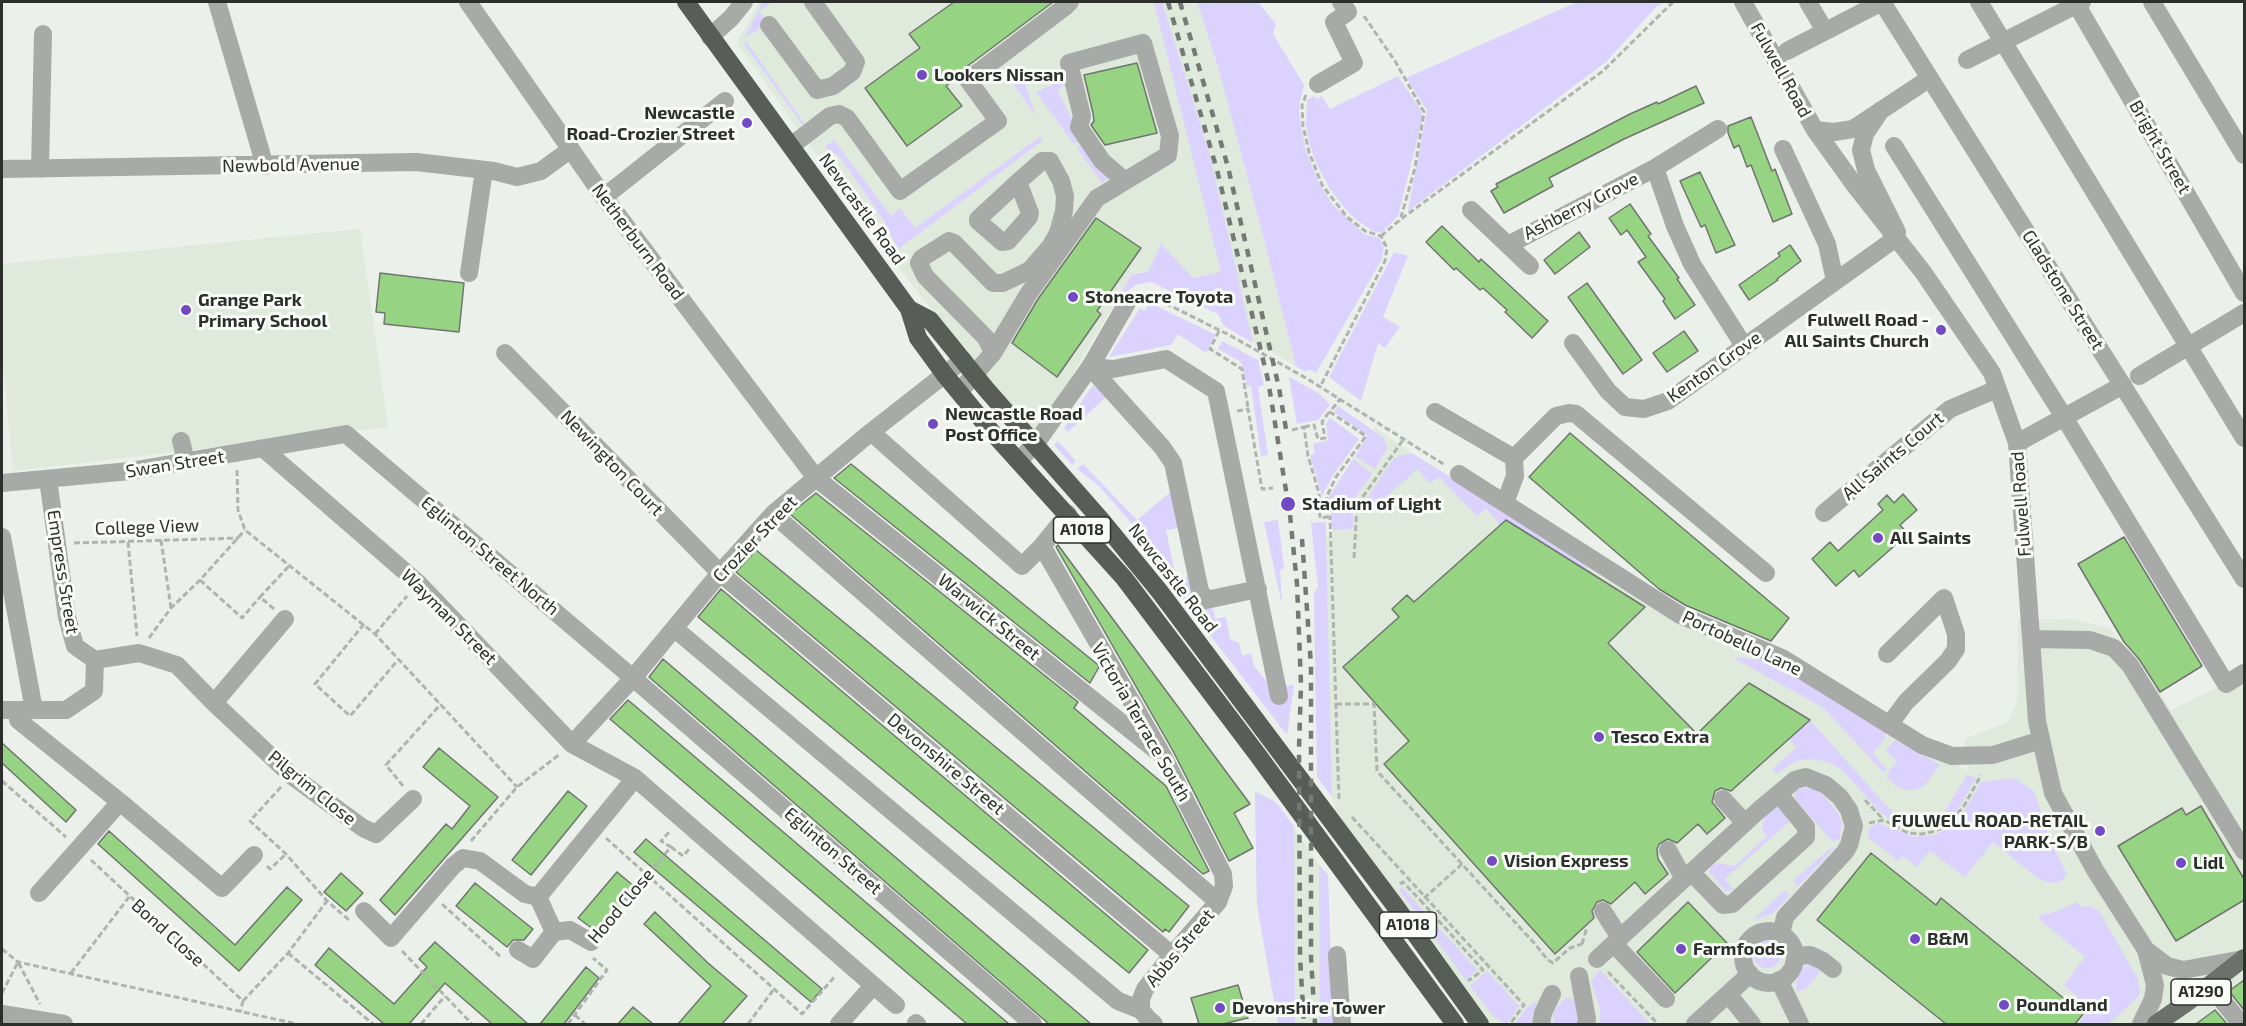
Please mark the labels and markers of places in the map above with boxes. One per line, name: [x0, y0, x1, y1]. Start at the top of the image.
place label: Lookers Nissan: [934, 64, 1064, 86]
marker: Lookers Nissan: [915, 68, 929, 82]
place label: Newcastle Road-Crozier Street: [566, 102, 735, 144]
marker: Newcastle Road-Crozier Street: [740, 116, 754, 130]
place label: Stoneacre Toyota: [1085, 286, 1233, 308]
place label: Grange Park Primary School: [198, 289, 327, 332]
marker: Stoneacre Toyota: [1066, 290, 1080, 304]
marker: Grange Park Primary School: [179, 303, 193, 317]
place label: Fulwell Road - All Saints Church: [1785, 309, 1929, 352]
marker: Fulwell Road - All Saints Church: [1934, 323, 1948, 337]
place label: Newcastle Road Post Office: [945, 403, 1083, 446]
marker: Newcastle Road Post Office: [926, 417, 940, 431]
place label: Stadium of Light: [1302, 493, 1441, 515]
marker: Stadium of Light: [1279, 495, 1297, 513]
place label: All Saints: [1890, 527, 1971, 549]
marker: All Saints: [1871, 531, 1885, 545]
place label: Tesco Extra: [1611, 726, 1709, 748]
marker: Tesco Extra: [1592, 730, 1606, 744]
place label: FULWELL ROAD-RETAIL PARK-S/B: [1892, 810, 2088, 852]
marker: FULWELL ROAD-RETAIL PARK-S/B: [2093, 824, 2107, 838]
place label: Vision Express: [1504, 850, 1629, 872]
place label: Lidl: [2193, 852, 2224, 874]
marker: Vision Express: [1485, 854, 1499, 868]
marker: Lidl: [2174, 856, 2188, 870]
place label: B&M: [1927, 928, 1969, 950]
marker: B&M: [1908, 932, 1922, 946]
place label: Farmfoods: [1693, 938, 1785, 960]
marker: Farmfoods: [1674, 942, 1688, 956]
place label: Poundland: [2016, 994, 2108, 1016]
place label: Devonshire Tower: [1232, 997, 1385, 1019]
marker: Poundland: [1997, 998, 2011, 1012]
marker: Devonshire Tower: [1213, 1001, 1227, 1015]

